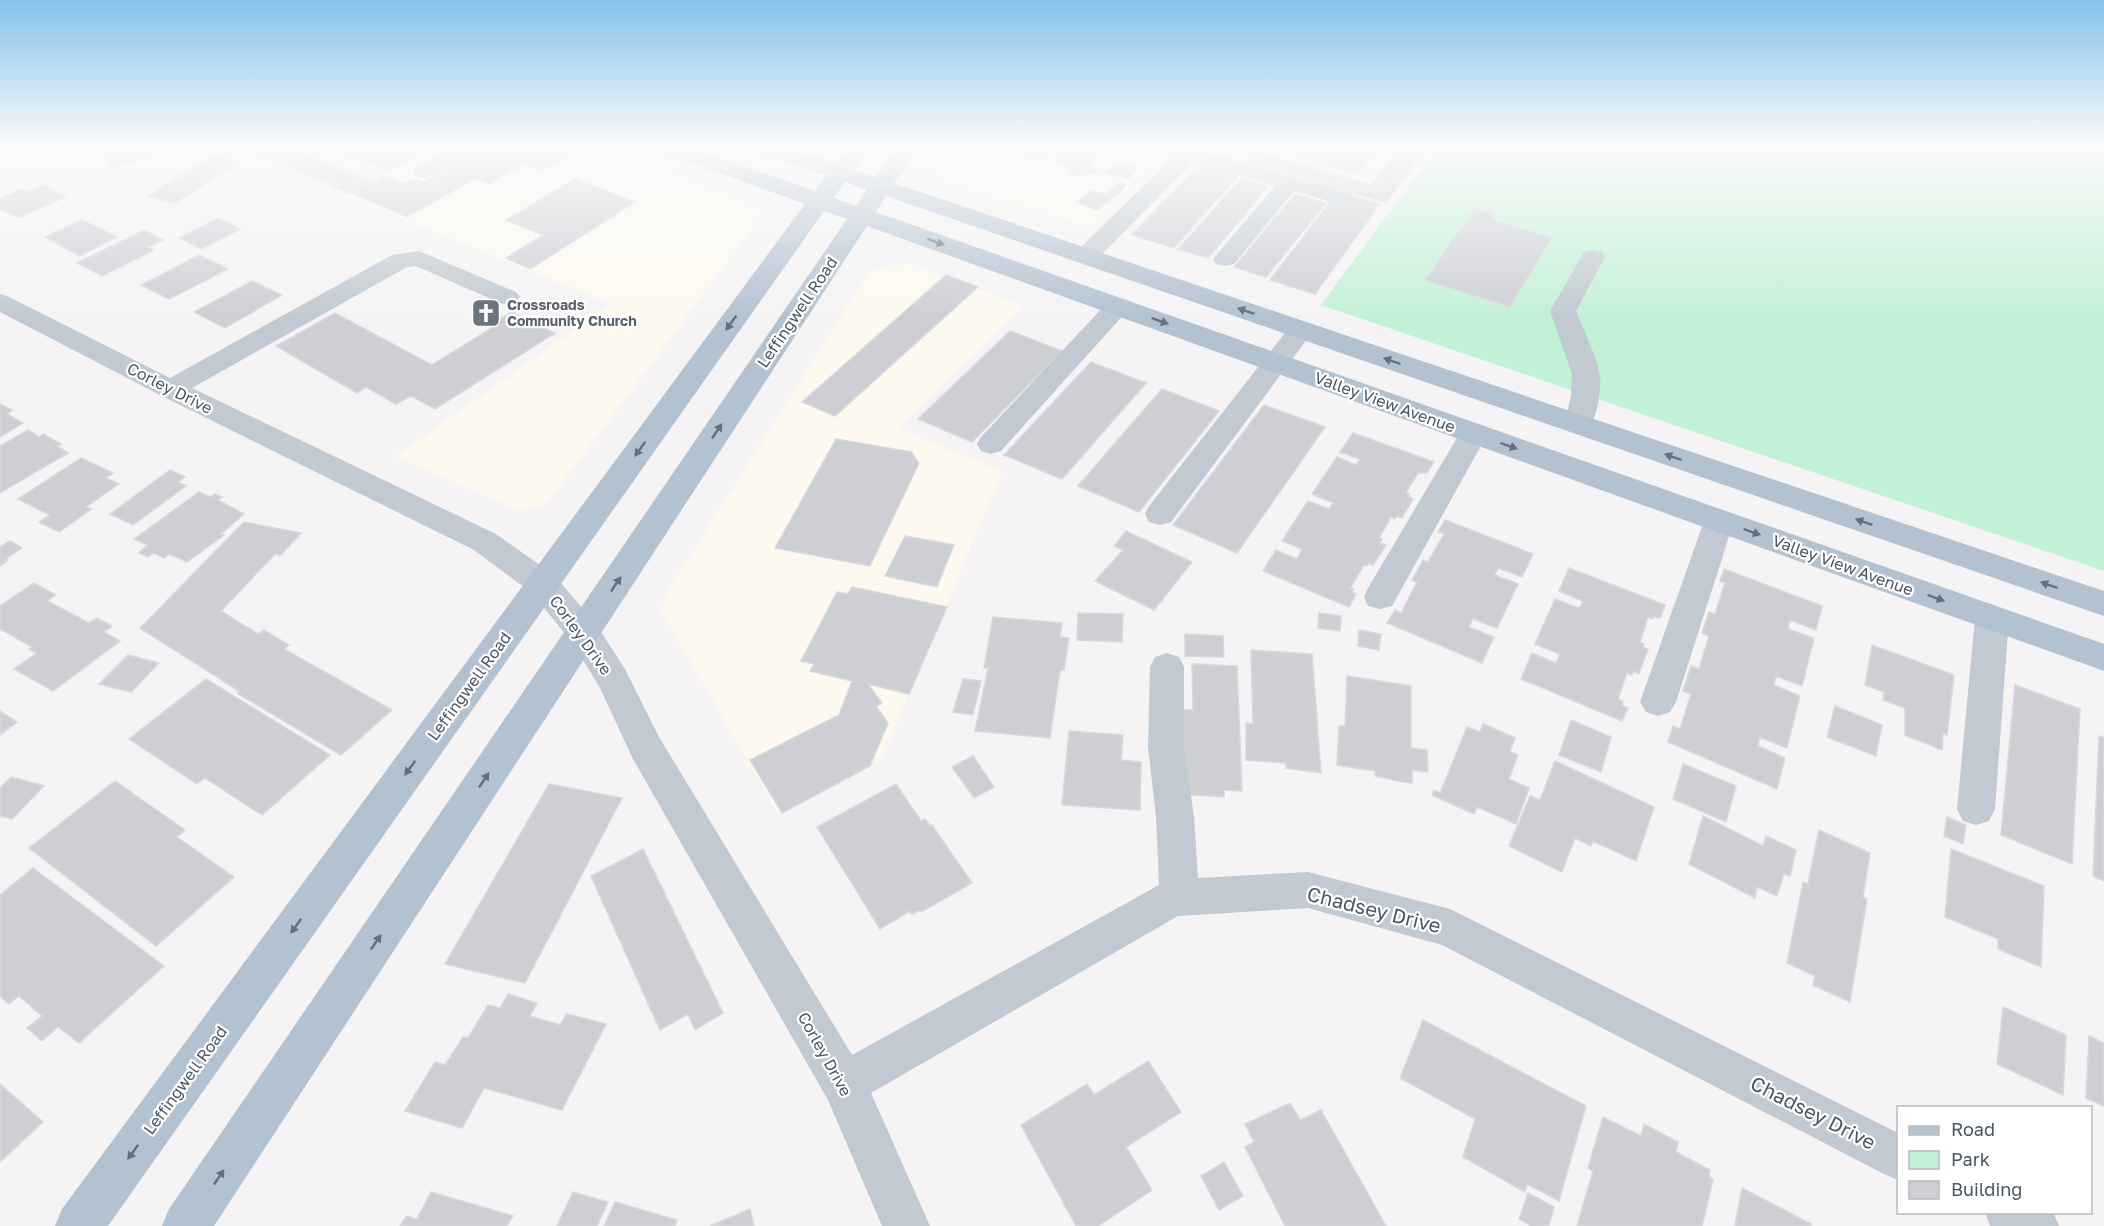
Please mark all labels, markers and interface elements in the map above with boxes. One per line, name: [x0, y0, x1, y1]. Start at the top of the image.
one-way arrow: [928, 237, 946, 247]
street label: Leffingwell Road: [753, 253, 841, 371]
place label: Crossroads Community Church: [507, 296, 637, 329]
church icon: Crossroads Community Church: [470, 297, 502, 329]
one-way arrow: [1237, 306, 1255, 315]
one-way arrow: [725, 315, 737, 331]
one-way arrow: [1151, 317, 1169, 327]
one-way arrow: [1383, 355, 1401, 365]
street label: Corley Drive: [124, 358, 216, 418]
street label: Valley View Avenue: [1312, 367, 1458, 437]
one-way arrow: [712, 423, 723, 439]
one-way arrow: [634, 440, 646, 456]
one-way arrow: [1500, 441, 1518, 451]
one-way arrow: [1664, 451, 1682, 461]
one-way arrow: [1855, 517, 1873, 526]
one-way arrow: [1743, 528, 1761, 538]
street label: Valley View Avenue: [1770, 530, 1916, 600]
one-way arrow: [610, 575, 621, 592]
one-way arrow: [2040, 580, 2058, 589]
street label: Corley Drive: [546, 591, 616, 679]
one-way arrow: [1927, 593, 1945, 603]
street label: Leffingwell Road: [423, 628, 515, 744]
one-way arrow: [404, 759, 416, 775]
one-way arrow: [478, 772, 489, 788]
street label: Chadsey Drive: [1305, 881, 1444, 937]
one-way arrow: [290, 917, 302, 933]
one-way arrow: [370, 934, 381, 950]
street label: Corley Drive: [794, 1008, 856, 1100]
street label: Leffingwell Road: [139, 1022, 231, 1138]
street label: Chadsey Drive: [1747, 1070, 1880, 1154]
legend: [1897, 1106, 2092, 1214]
text: Road: [1951, 1118, 1995, 1140]
one-way arrow: [128, 1144, 139, 1160]
text: Park: [1951, 1148, 1990, 1170]
one-way arrow: [213, 1169, 224, 1186]
text: Building: [1951, 1178, 2022, 1200]

